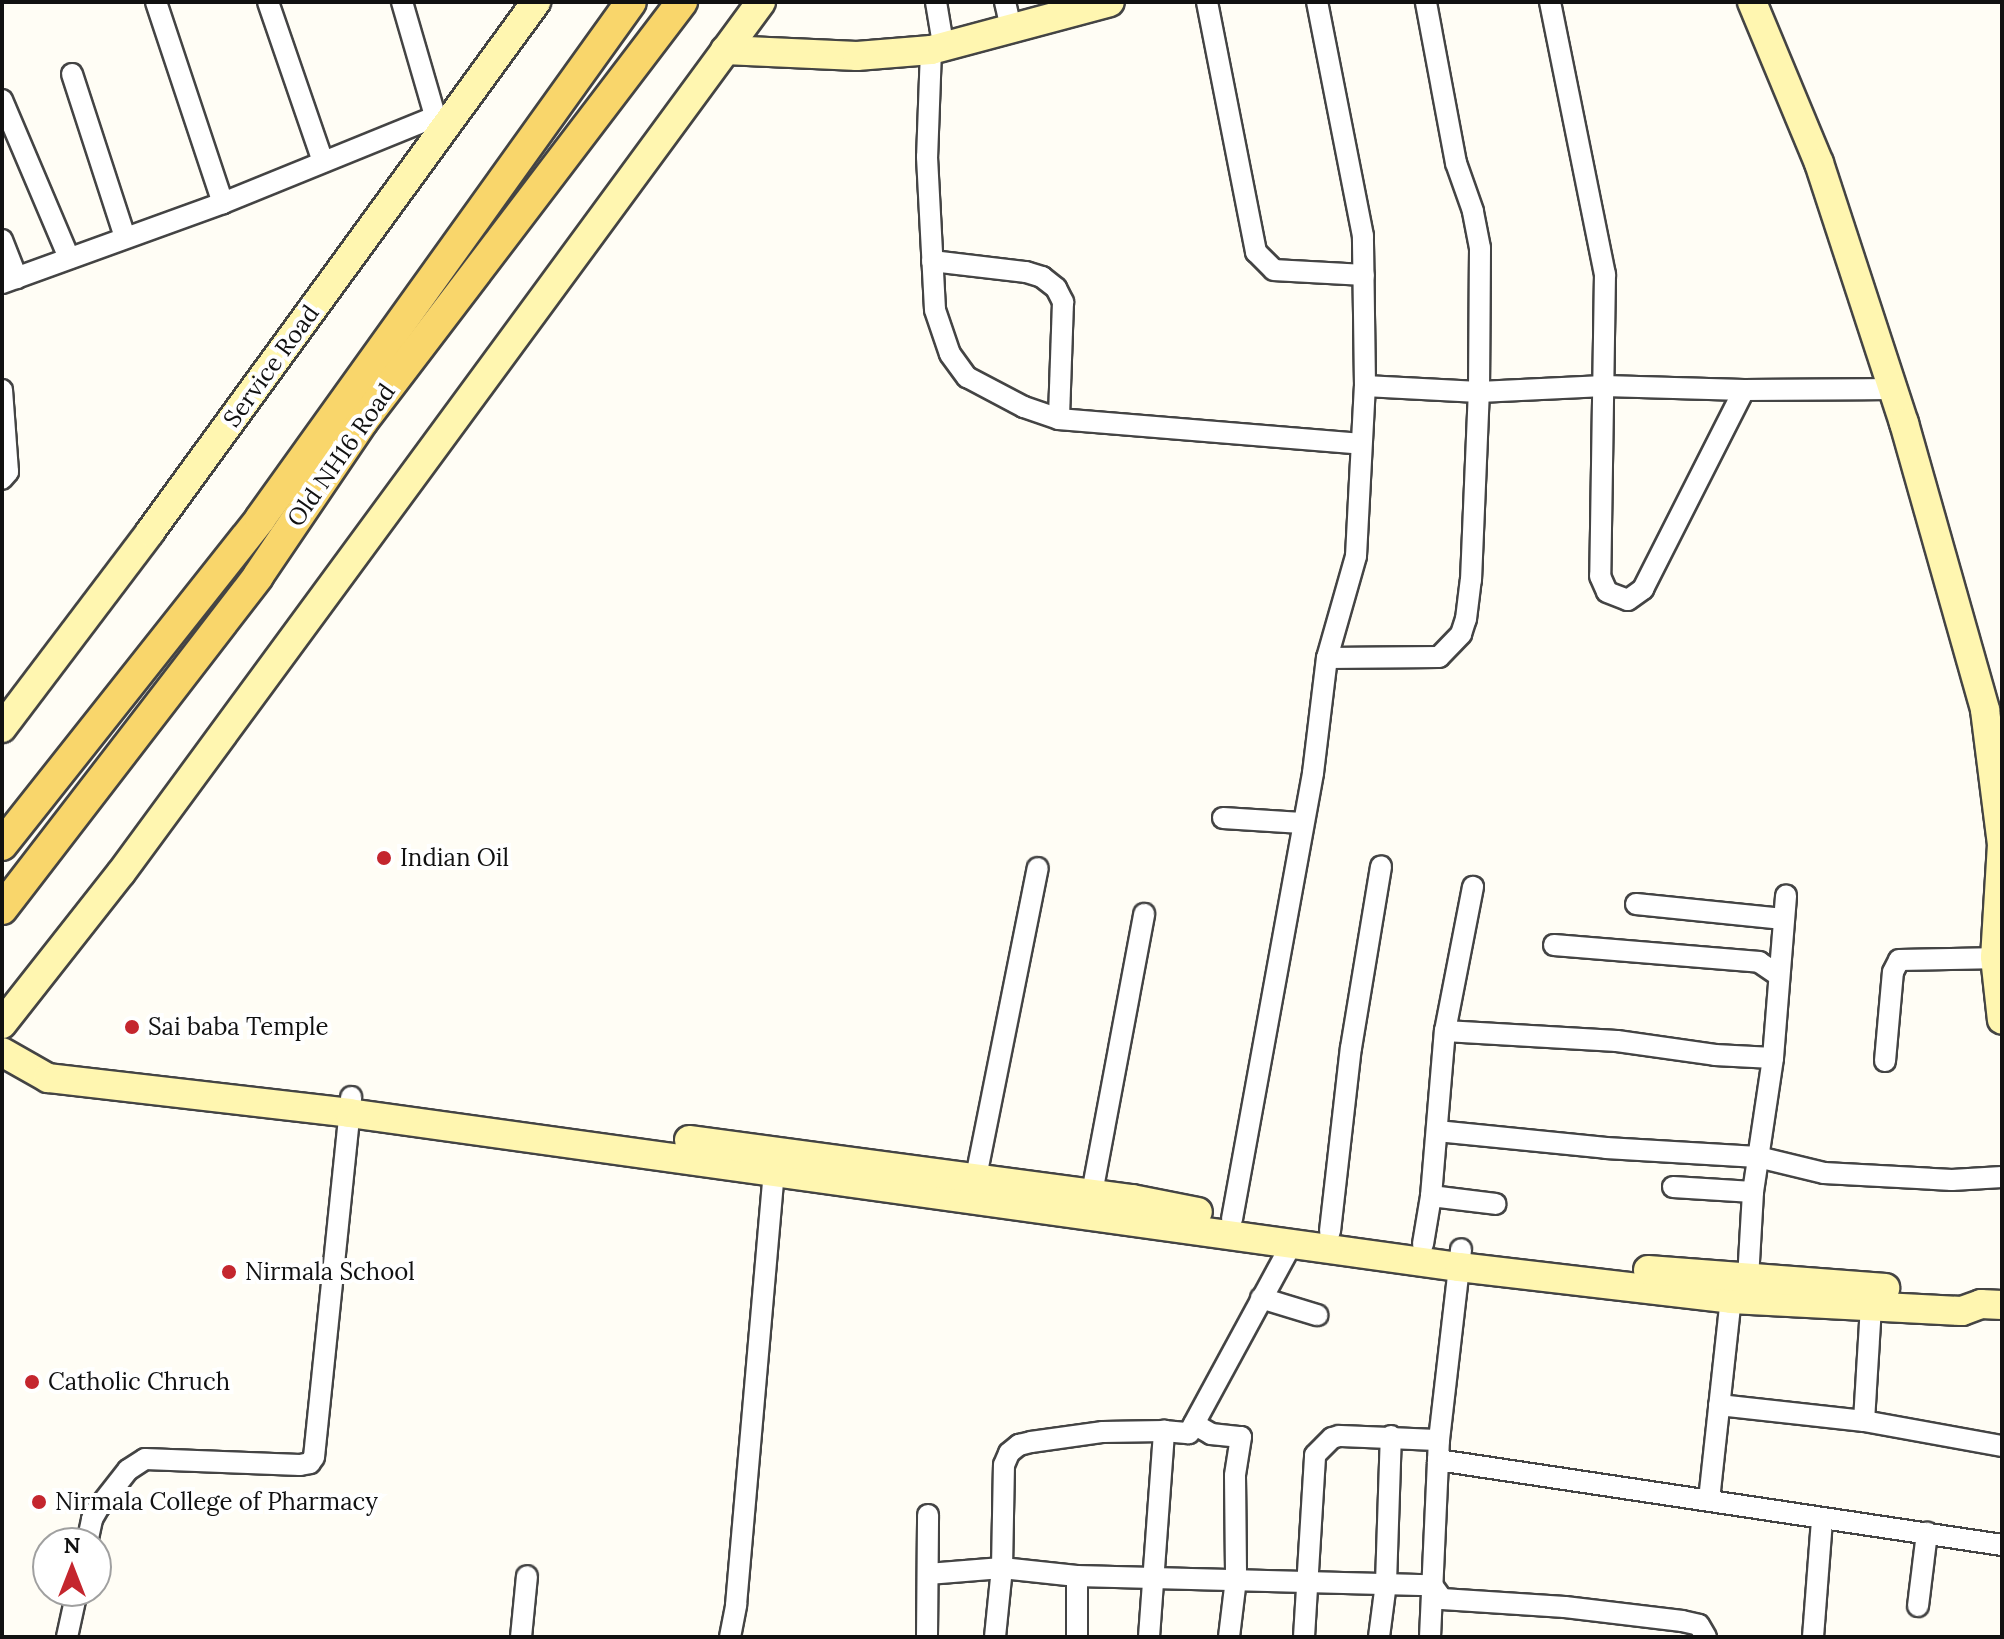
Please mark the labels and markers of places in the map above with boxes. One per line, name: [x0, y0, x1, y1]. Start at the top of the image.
place label: Indian Oil: [400, 844, 509, 872]
marker: Indian Oil: [375, 849, 393, 867]
place label: Sai baba Temple: [148, 1013, 329, 1041]
marker: Sai baba Temple: [123, 1018, 141, 1036]
place label: Nirmala School: [245, 1258, 415, 1286]
marker: Nirmala School: [220, 1263, 238, 1281]
place label: Catholic Chruch: [48, 1368, 230, 1396]
marker: Catholic Chruch: [23, 1373, 41, 1391]
place label: Nirmala College of Pharmacy: [55, 1488, 378, 1516]
marker: Nirmala College of Pharmacy: [30, 1493, 48, 1511]

